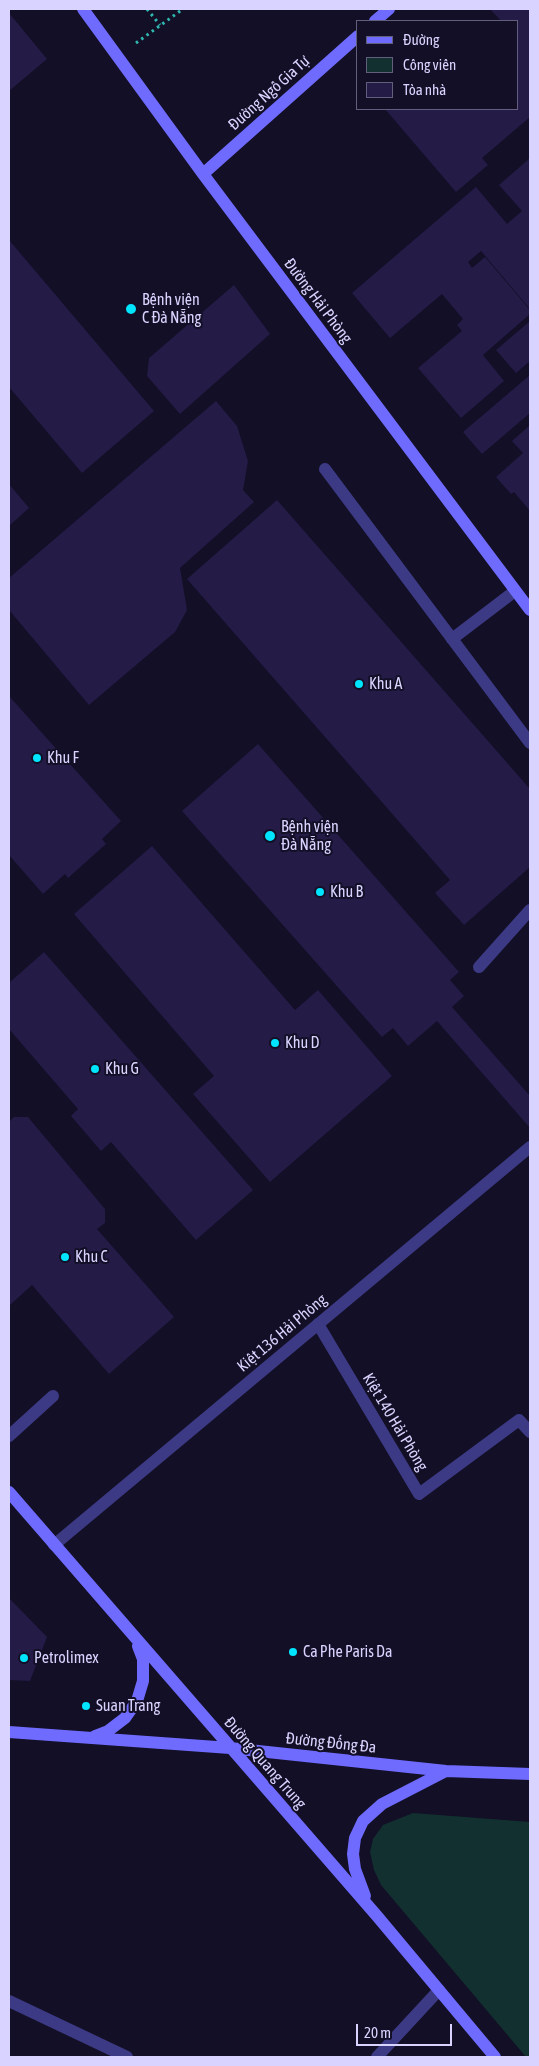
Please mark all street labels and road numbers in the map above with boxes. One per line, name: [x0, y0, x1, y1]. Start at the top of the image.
street label: Đường Ngô Gia Tự: [224, 52, 314, 134]
street label: Đường Hải Phòng: [280, 255, 356, 347]
street label: Kiệt 136 Hải Phòng: [233, 1290, 331, 1376]
street label: Kiệt 140 Hải Phòng: [358, 1370, 432, 1474]
street label: Đường Quang Trung: [220, 1713, 310, 1813]
street label: Đường Đống Đa: [285, 1729, 377, 1757]

